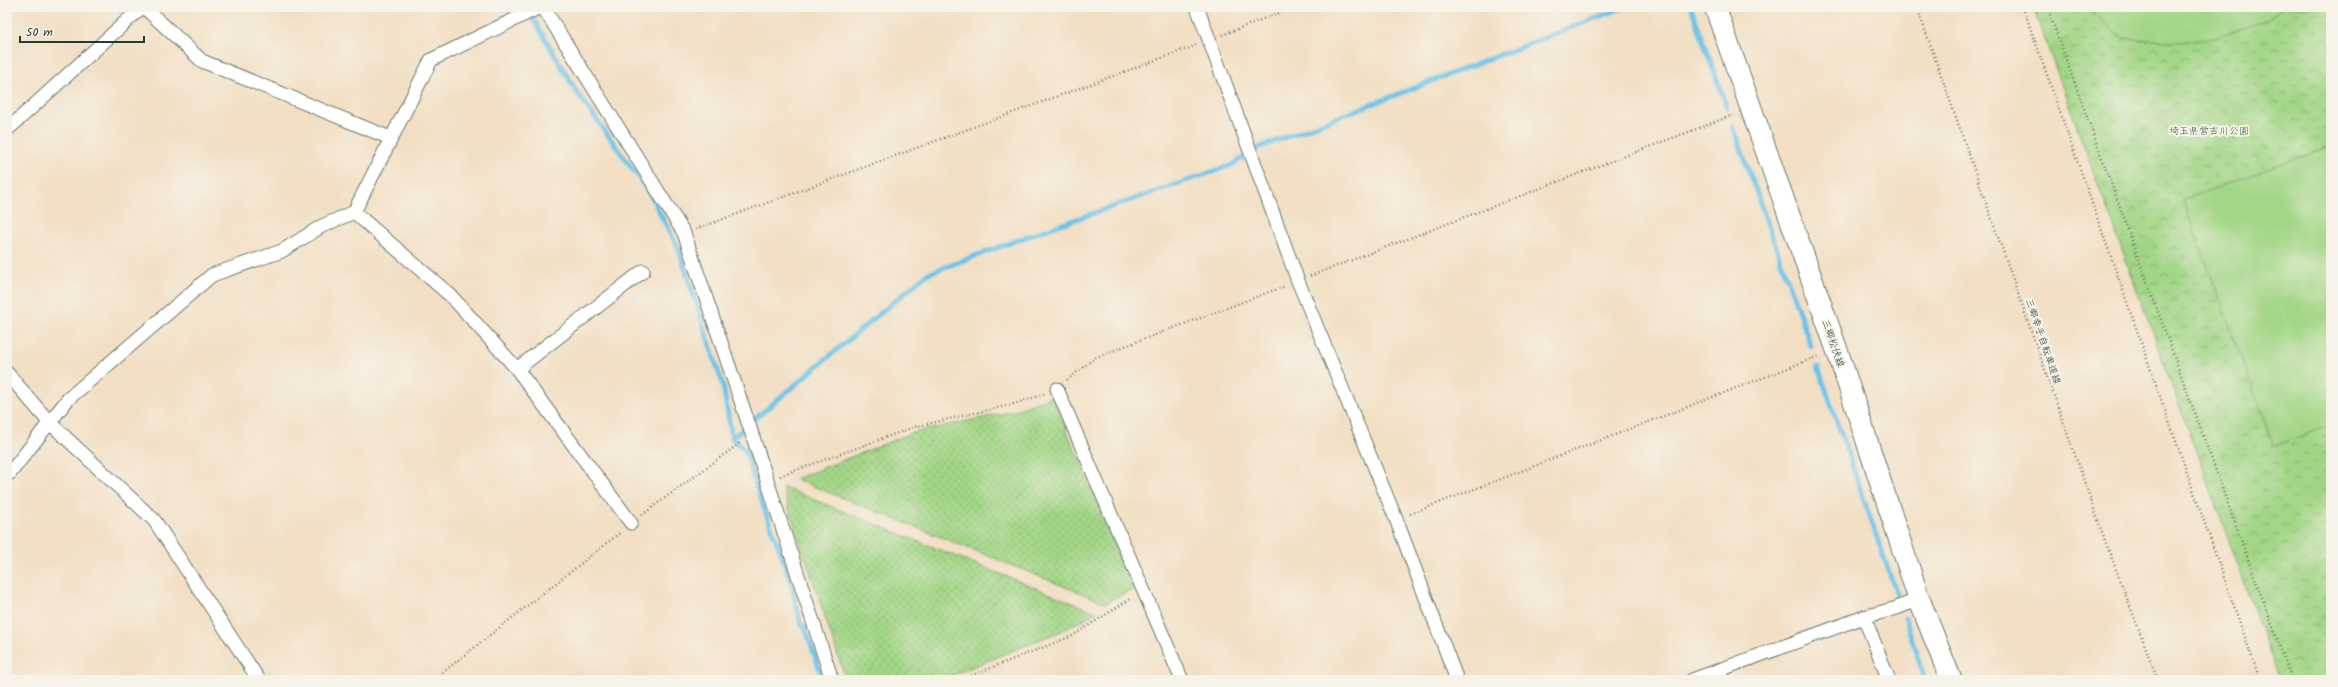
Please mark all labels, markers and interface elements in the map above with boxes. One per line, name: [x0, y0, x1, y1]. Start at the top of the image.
scale bar: [20, 18, 144, 44]
text: 50 m: [26, 23, 53, 42]
park label: 埼玉県営吉川公園: [2169, 123, 2249, 139]
street label: 三郷幸手自転車道線: [2021, 296, 2065, 386]
street label: 三郷松伏線: [1817, 317, 1849, 370]

